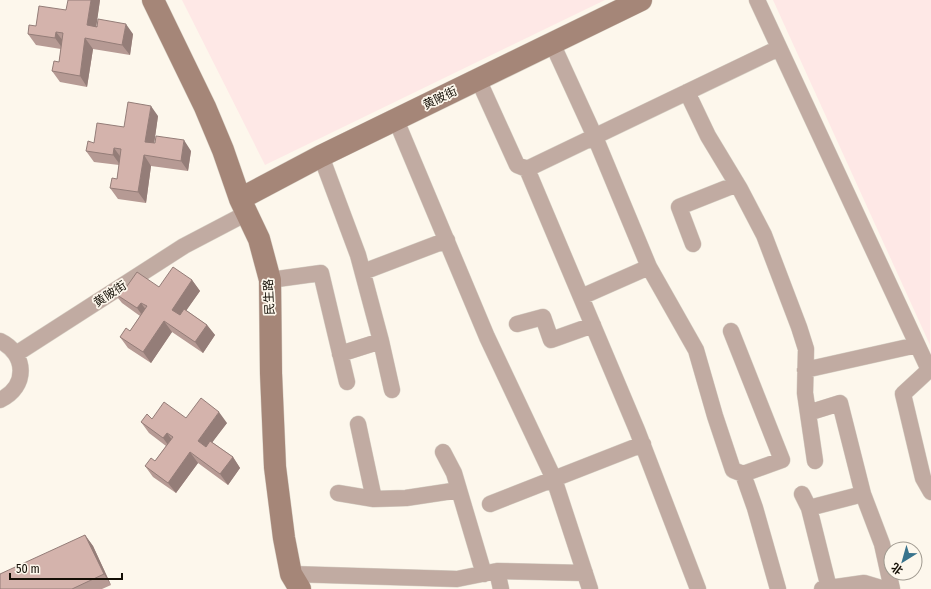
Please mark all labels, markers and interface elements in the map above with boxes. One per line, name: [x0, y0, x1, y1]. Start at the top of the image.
street label: 黄陂街: [421, 84, 459, 112]
street label: 黄陂街: [91, 278, 129, 310]
street label: 民生路: [261, 279, 277, 315]
north arrow: [883, 541, 923, 581]
scale bar: [10, 555, 122, 581]
text: 北: [889, 560, 906, 577]
text: 50 m: [16, 562, 40, 576]

